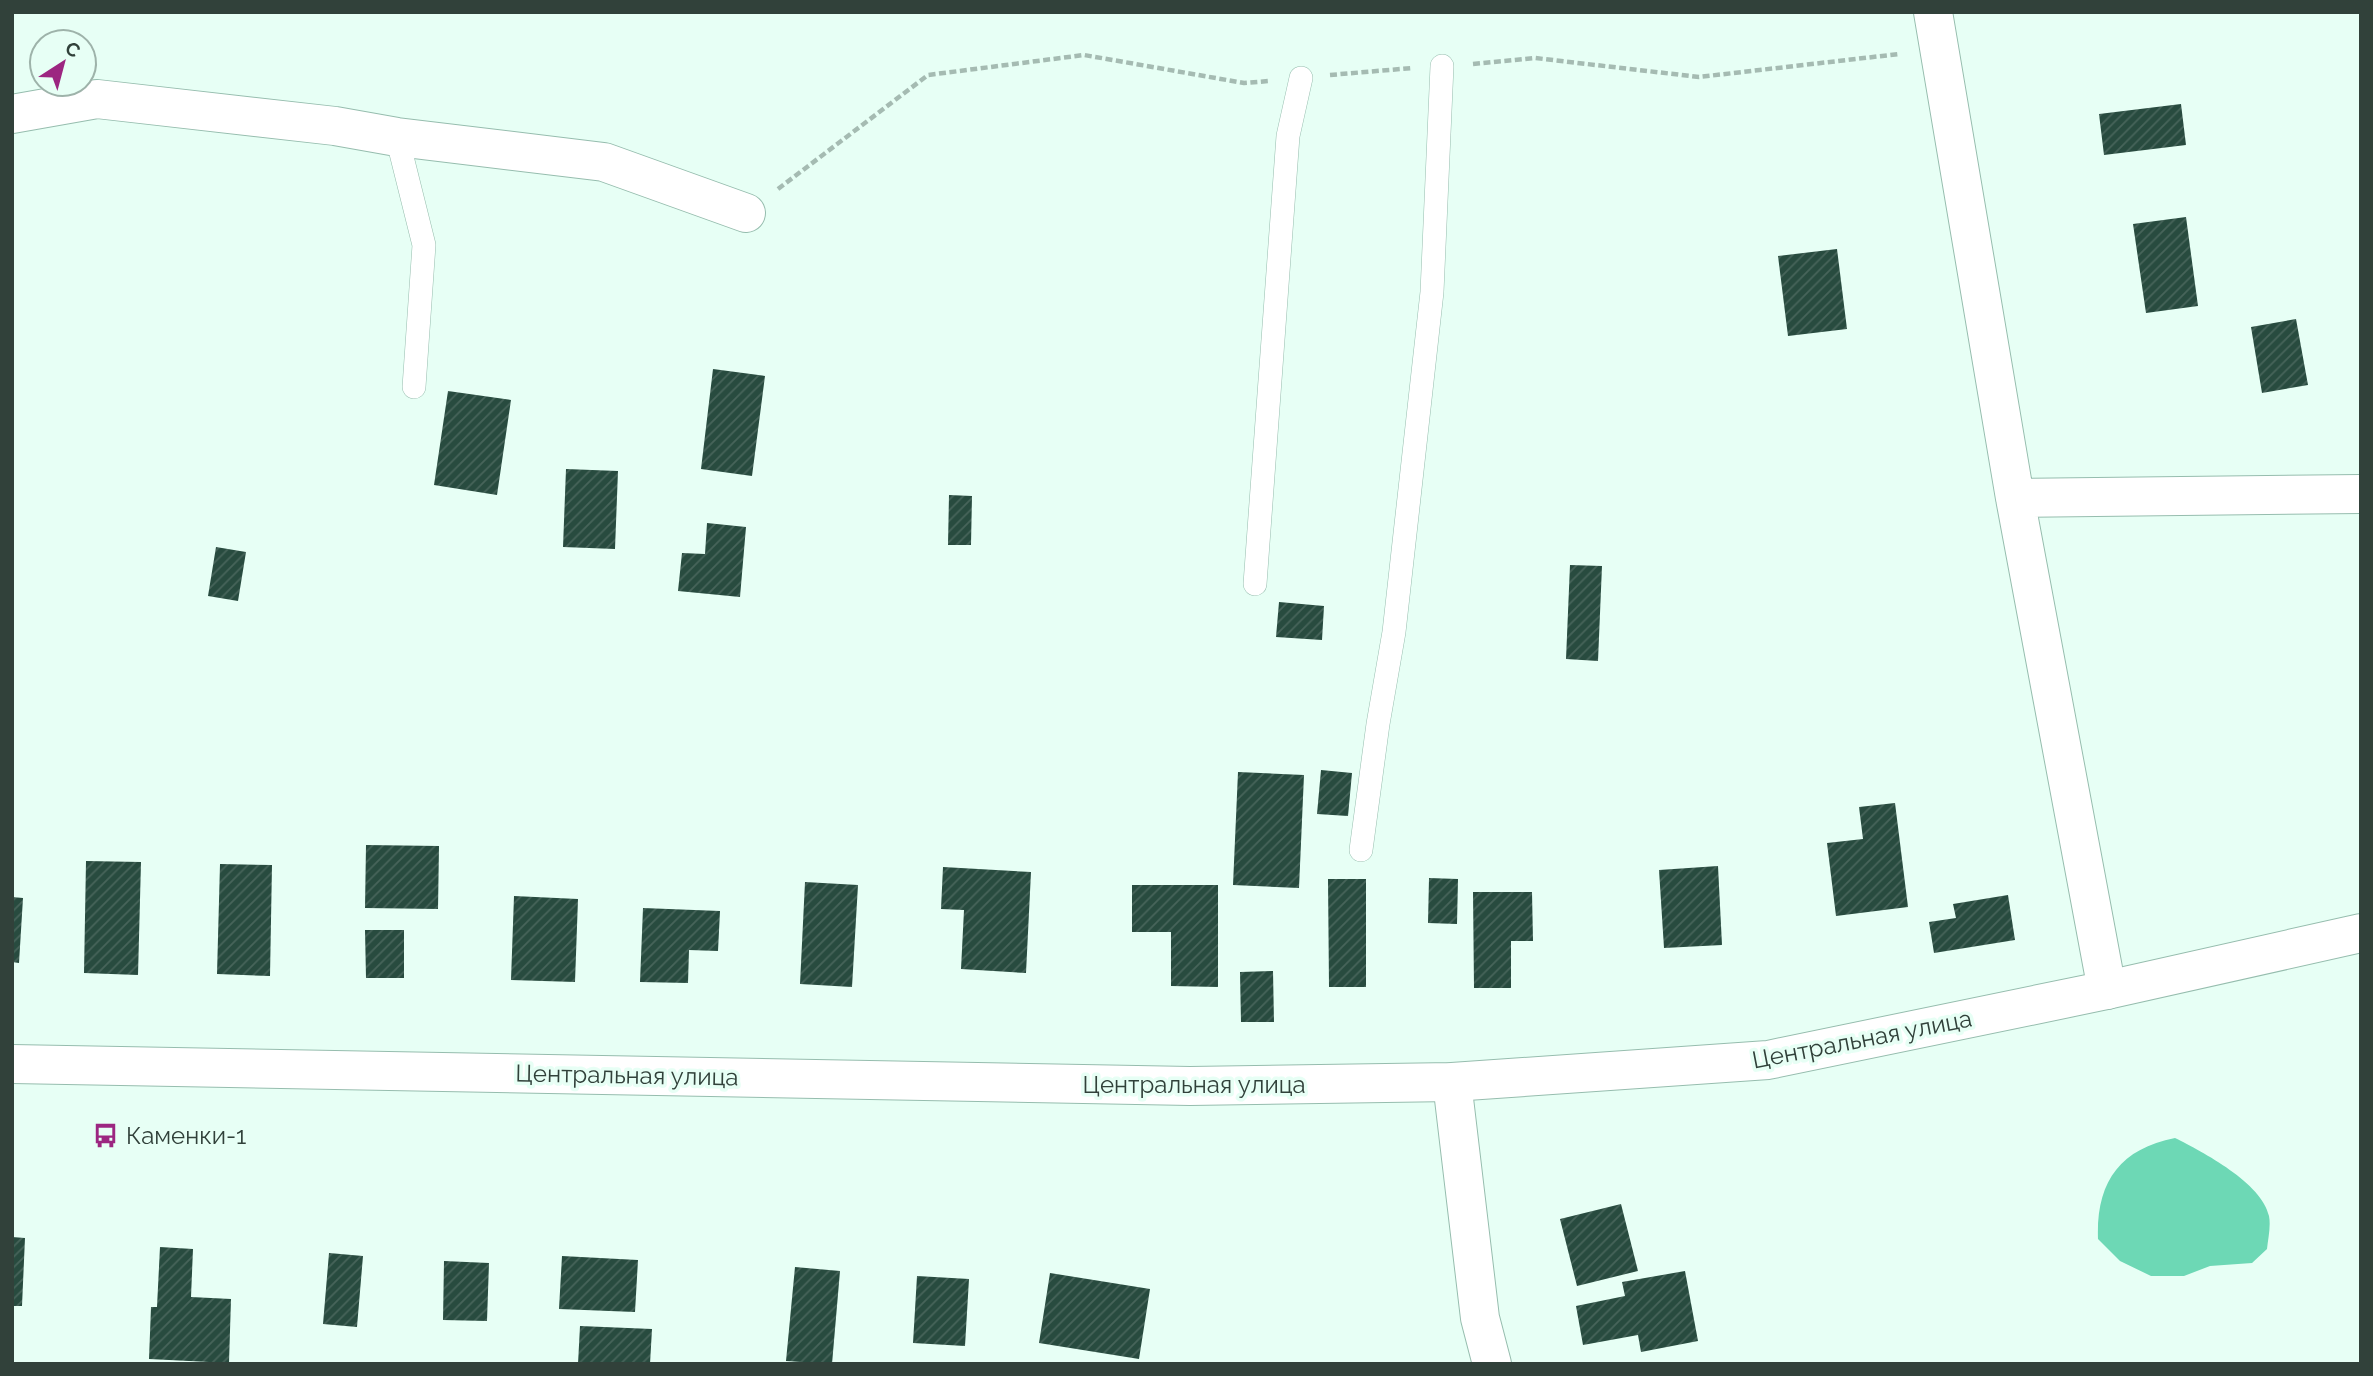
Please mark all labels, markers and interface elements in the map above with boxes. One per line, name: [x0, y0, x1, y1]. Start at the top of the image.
north arrow: [28, 28, 98, 98]
text: С: [61, 37, 85, 62]
street label: Центральная улица: [1750, 1003, 1974, 1075]
street label: Центральная улица: [515, 1059, 739, 1091]
street label: Центральная улица: [1082, 1070, 1306, 1099]
bus stop icon: Каменки-1: [92, 1121, 120, 1149]
place label: Каменки-1: [126, 1121, 246, 1150]

